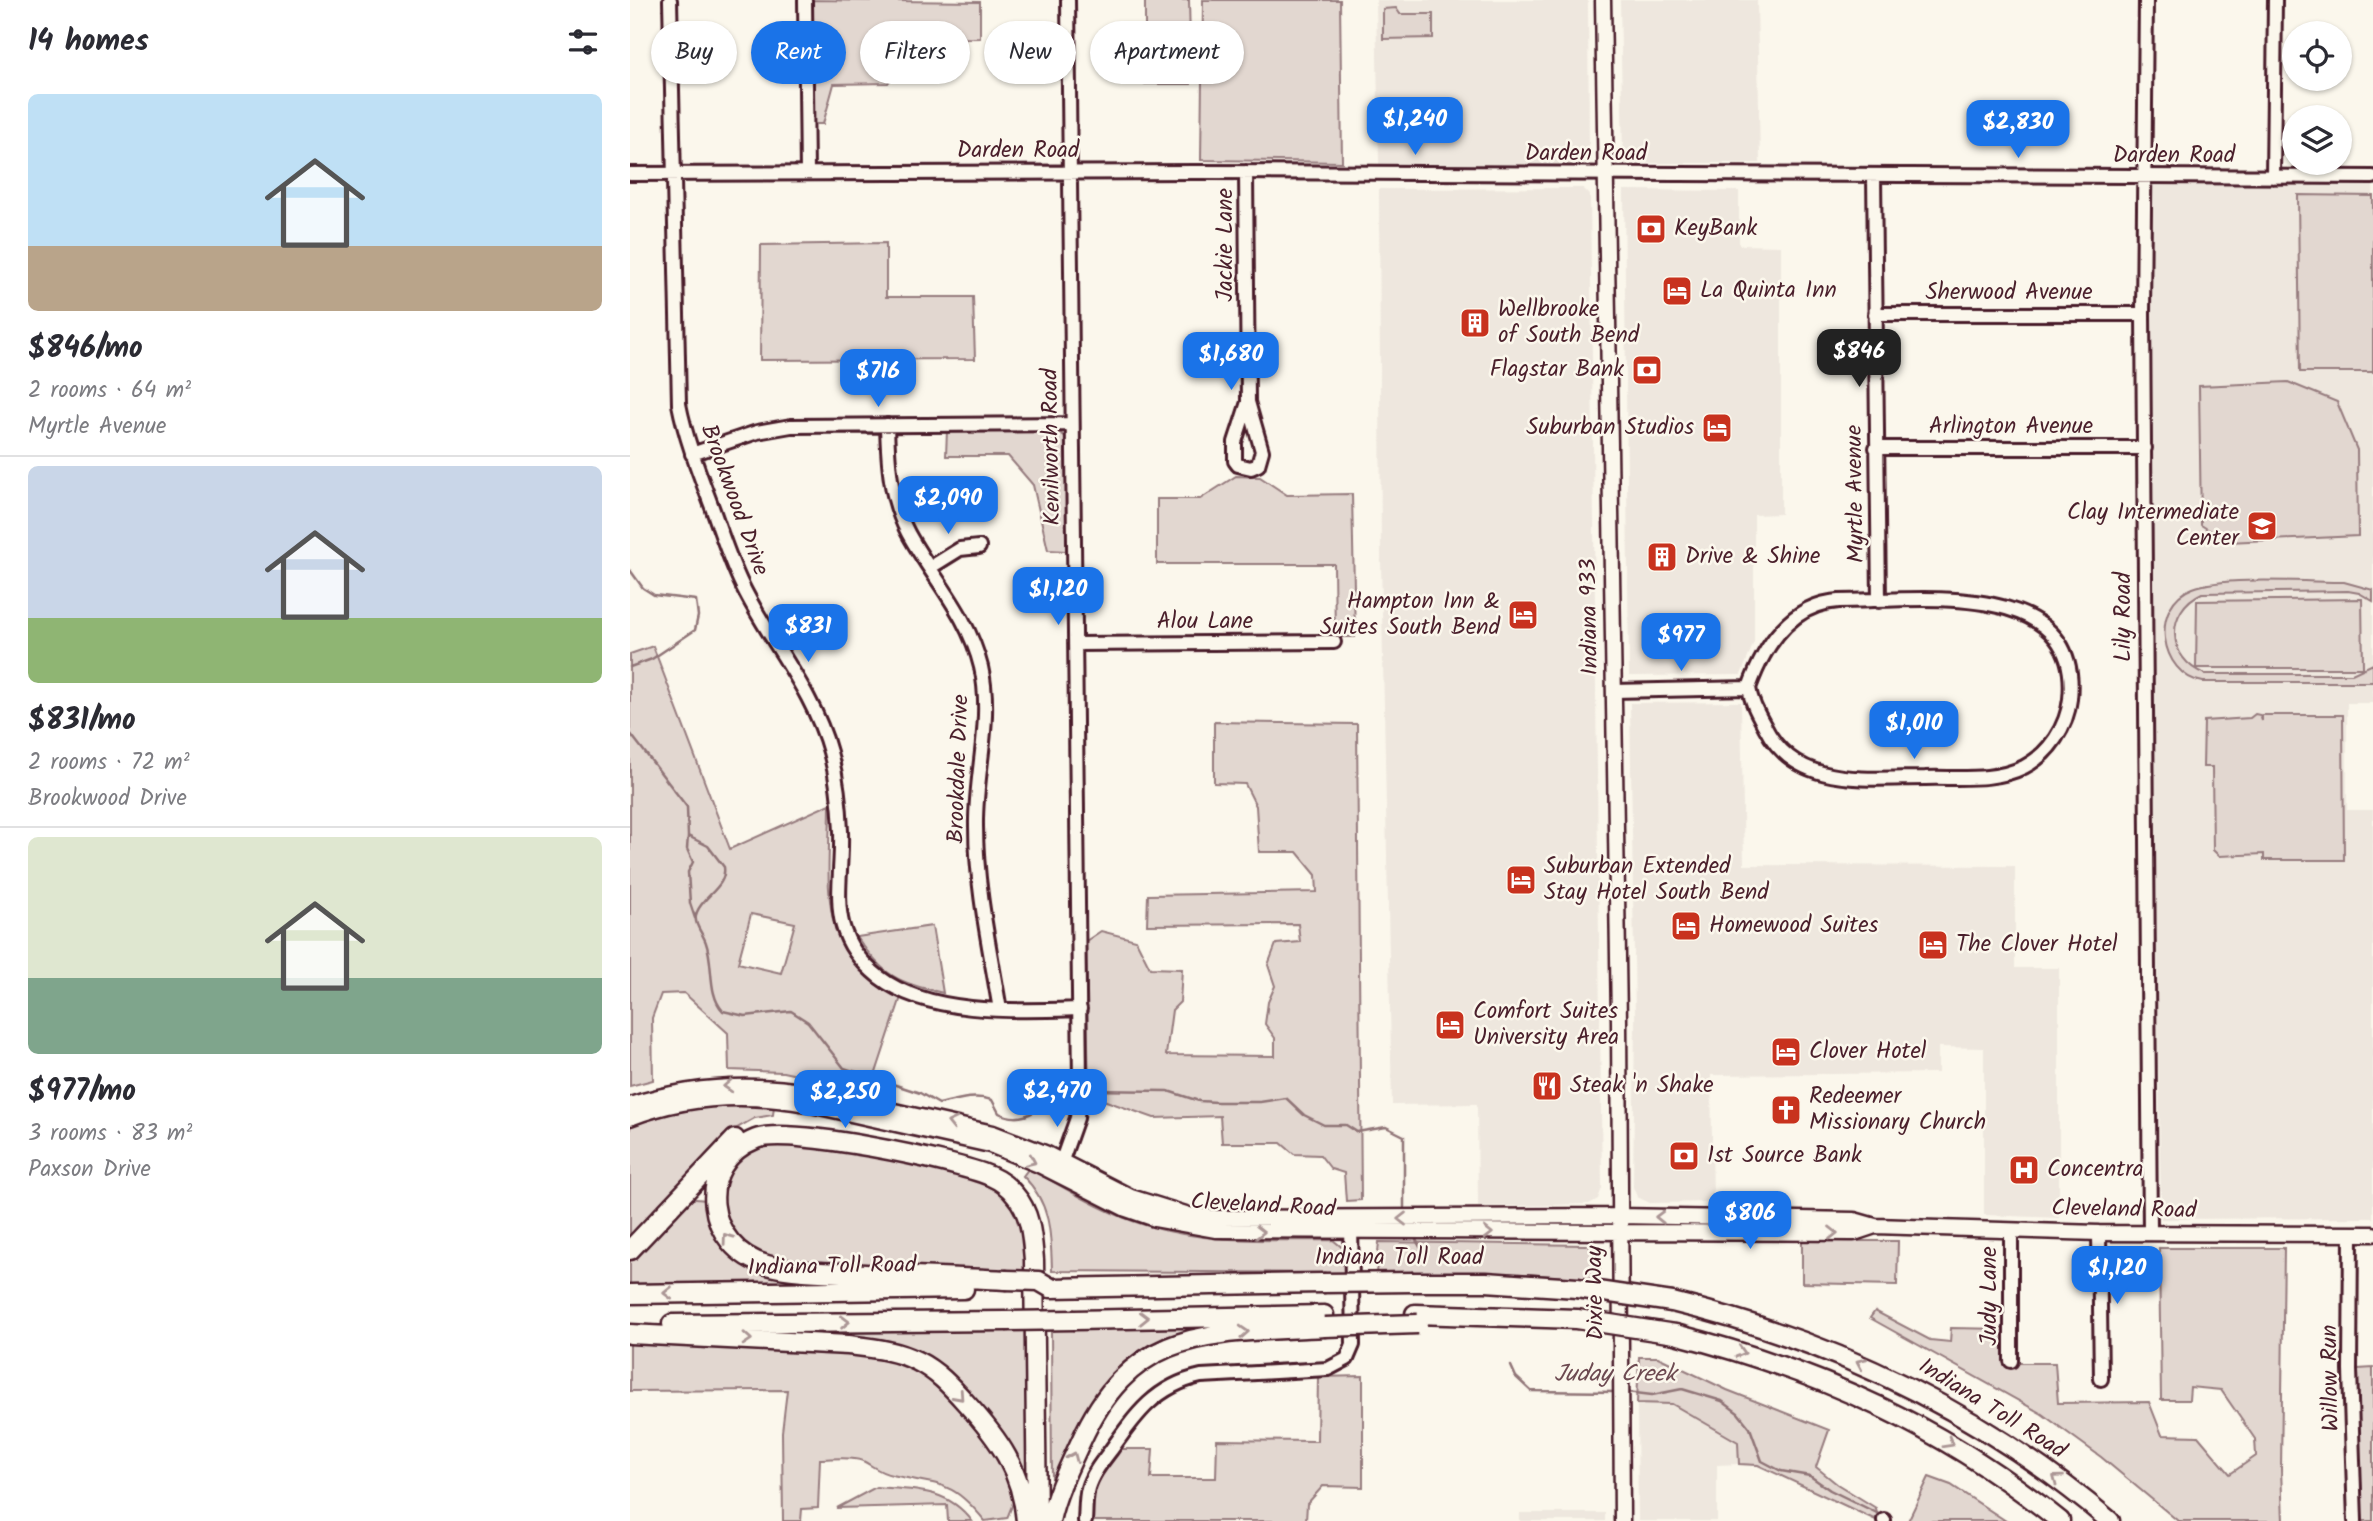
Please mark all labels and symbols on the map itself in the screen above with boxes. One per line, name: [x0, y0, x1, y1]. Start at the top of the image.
pin: $1,240: [1358, 97, 1472, 157]
pin: $2,830: [1961, 100, 2075, 160]
street label: Darden Road: [957, 133, 1080, 169]
street label: Darden Road: [1525, 136, 1648, 172]
street label: Darden Road: [2113, 138, 2236, 174]
street label: Jackie Lane: [1208, 188, 1244, 302]
place label: KeyBank: [1674, 211, 1757, 247]
bank icon: KeyBank: [1634, 212, 1668, 246]
place label: La Quinta Inn: [1700, 273, 1837, 309]
hotel icon: La Quinta Inn: [1660, 274, 1694, 308]
street label: Sherwood Avenue: [1925, 275, 2093, 311]
place label: Wellbrooke of South Bend: [1498, 292, 1640, 354]
building icon: Wellbrooke of South Bend: [1458, 306, 1492, 340]
pin: $846: [1818, 330, 1900, 389]
pin: $1,680: [1174, 332, 1288, 392]
pin: $716: [837, 350, 919, 409]
place label: Flagstar Bank: [1490, 352, 1624, 388]
bank icon: Flagstar Bank: [1630, 353, 1664, 387]
street label: Kenilworth Road: [1033, 367, 1071, 526]
street label: Arlington Avenue: [1929, 409, 2093, 445]
place label: Suburban Studios: [1526, 410, 1694, 446]
hotel icon: Suburban Studios: [1700, 411, 1734, 445]
street label: Brookwood Drive: [690, 419, 778, 581]
street label: Myrtle Avenue: [1837, 425, 1875, 563]
pin: $2,090: [891, 476, 1005, 536]
place label: Clay Intermediate Center: [2067, 495, 2240, 557]
school or university icon: Clay Intermediate Center: [2245, 509, 2279, 543]
place label: Drive & Shine: [1685, 539, 1820, 575]
building icon: Drive & Shine: [1645, 540, 1679, 574]
street label: Indiana 933: [1571, 558, 1609, 676]
pin: $1,120: [1001, 568, 1115, 627]
street label: Lily Road: [2106, 572, 2142, 662]
place label: Hampton Inn & Suites South Bend: [1320, 584, 1501, 646]
hotel icon: Hampton Inn & Suites South Bend: [1506, 598, 1540, 632]
pin: $831: [767, 604, 849, 664]
street label: Alou Lane: [1157, 604, 1253, 640]
pin: $977: [1640, 614, 1722, 673]
street label: Brookdale Drive: [938, 694, 980, 844]
pin: $1,010: [1857, 702, 1971, 761]
place label: Suburban Extended Stay Hotel South Bend: [1544, 849, 1769, 911]
hotel icon: Suburban Extended Stay Hotel South Bend: [1504, 863, 1538, 897]
place label: Homewood Suites: [1709, 908, 1879, 944]
hotel icon: Homewood Suites: [1669, 909, 1703, 943]
place label: The Clover Hotel: [1956, 927, 2118, 963]
hotel icon: The Clover Hotel: [1916, 928, 1950, 962]
place label: Comfort Suites University Area: [1473, 994, 1619, 1056]
hotel icon: Comfort Suites University Area: [1433, 1008, 1467, 1042]
place label: Clover Hotel: [1809, 1034, 1927, 1070]
hotel icon: Clover Hotel: [1769, 1035, 1803, 1069]
place label: Steak 'n Shake: [1570, 1068, 1714, 1104]
restaurant icon: Steak 'n Shake: [1530, 1069, 1564, 1103]
pin: $2,250: [788, 1070, 902, 1130]
pin: $2,470: [1000, 1070, 1114, 1129]
one-way arrow: [722, 1079, 733, 1094]
place label: Redeemer Missionary Church: [1809, 1079, 1986, 1141]
church icon: Redeemer Missionary Church: [1769, 1093, 1803, 1127]
one-way arrow: [946, 1117, 958, 1131]
place label: 1st Source Bank: [1707, 1138, 1862, 1174]
bank icon: 1st Source Bank: [1667, 1139, 1701, 1173]
place label: Concentra: [2047, 1152, 2144, 1188]
one-way arrow: [1024, 1153, 1036, 1167]
hospital icon: Concentra: [2007, 1153, 2041, 1187]
street label: Cleveland Road: [1189, 1184, 1337, 1228]
street label: Cleveland Road: [2051, 1191, 2197, 1229]
pin: $806: [1709, 1192, 1791, 1251]
one-way arrow: [1655, 1209, 1665, 1225]
one-way arrow: [1397, 1211, 1407, 1227]
one-way arrow: [1255, 1224, 1266, 1240]
one-way arrow: [1482, 1225, 1493, 1240]
one-way arrow: [1828, 1225, 1839, 1241]
one-way arrow: [723, 1233, 735, 1246]
street label: Indiana Toll Road: [1315, 1240, 1484, 1276]
street label: Dixie Way: [1577, 1245, 1615, 1341]
street label: Judy Lane: [1972, 1246, 2008, 1346]
pin: $1,120: [2060, 1246, 2174, 1306]
street label: Indiana Toll Road: [747, 1248, 917, 1286]
one-way arrow: [662, 1286, 673, 1301]
one-way arrow: [1138, 1311, 1149, 1326]
one-way arrow: [840, 1314, 851, 1330]
one-way arrow: [1238, 1324, 1249, 1339]
street label: Willow Run: [2312, 1324, 2350, 1432]
one-way arrow: [742, 1331, 753, 1346]
one-way arrow: [1735, 1344, 1747, 1359]
street label: Indiana Toll Road: [1911, 1349, 2074, 1469]
water label: Juday Creek: [1554, 1355, 1680, 1394]
one-way arrow: [1856, 1357, 1868, 1371]
one-way arrow: [951, 1387, 964, 1400]
one-way arrow: [1941, 1435, 1954, 1448]
one-way arrow: [1065, 1452, 1079, 1464]
one-way arrow: [2052, 1474, 2064, 1487]

